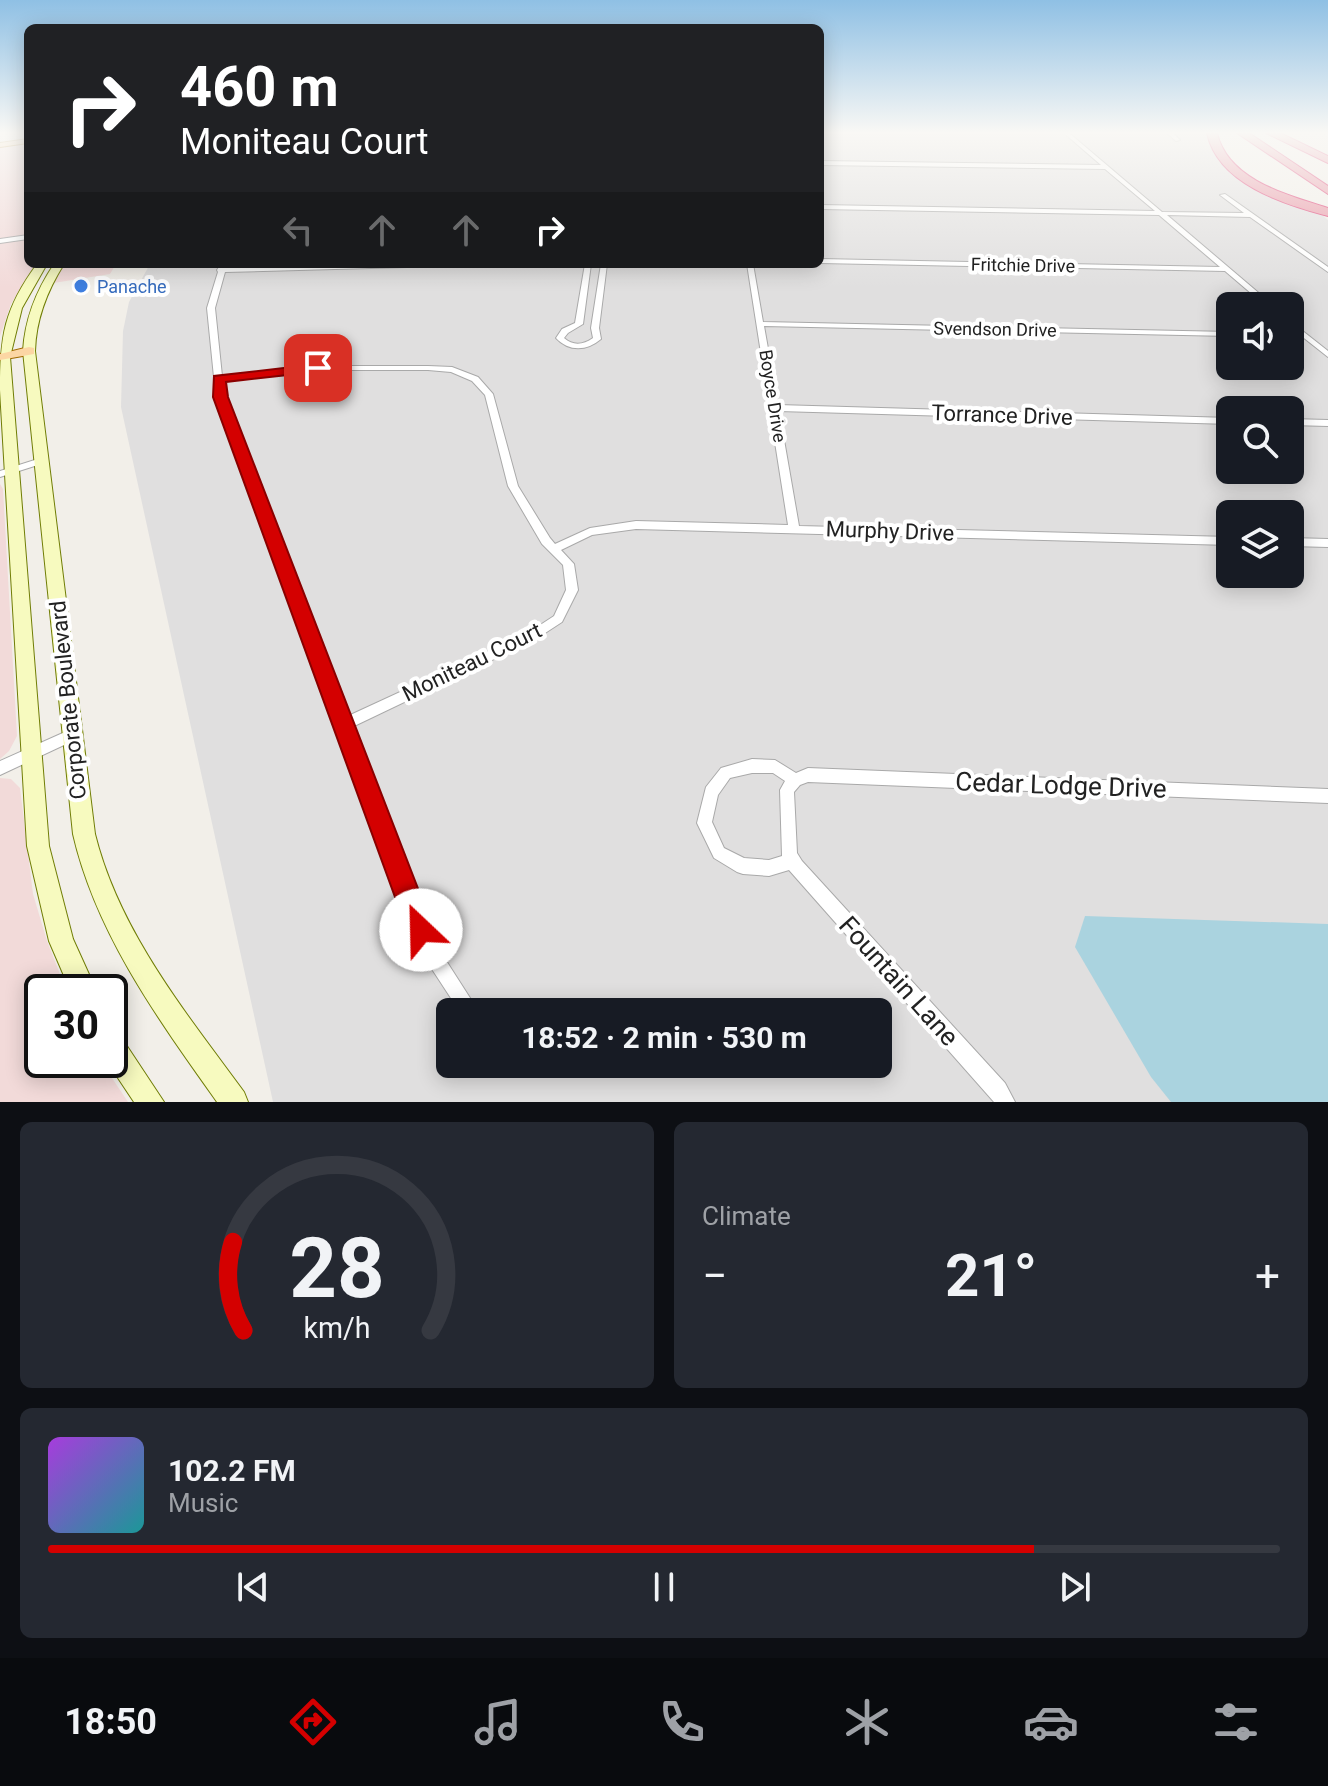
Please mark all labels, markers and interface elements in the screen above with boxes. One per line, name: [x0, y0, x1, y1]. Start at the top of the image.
text: 460 m: [180, 54, 339, 120]
icon: right: [48, 56, 152, 160]
text: Moniteau Court: [180, 121, 428, 163]
icon: left: [276, 208, 320, 252]
icon: ahead: [360, 208, 404, 252]
icon: ahead: [444, 208, 488, 252]
icon: right: [528, 208, 572, 252]
street label: Fritchie Drive: [971, 254, 1075, 276]
place label: Panache: [97, 276, 167, 297]
marker: Panache: [72, 277, 90, 295]
map controls: [1216, 292, 1304, 588]
button: sound: [1216, 292, 1304, 380]
street label: Svendson Drive: [933, 317, 1057, 341]
pin: [284, 334, 352, 402]
icon: arrive: [296, 346, 340, 390]
street label: Boyce Drive: [755, 348, 791, 444]
button: search: [1216, 396, 1304, 484]
street label: Torrance Drive: [931, 400, 1073, 430]
button: layers: [1216, 500, 1304, 588]
street label: Murphy Drive: [825, 516, 955, 546]
street label: Corporate Boulevard: [45, 599, 91, 801]
street label: Moniteau Court: [398, 617, 546, 707]
street label: Cedar Lodge Drive: [955, 766, 1167, 804]
position arrow: [379, 888, 463, 972]
street label: Fountain Lane: [833, 910, 965, 1052]
speed limit sign: 30: [24, 974, 128, 1078]
text: 18:52 · 2 min · 530 m: [521, 1020, 807, 1055]
text: Climate: [702, 1201, 791, 1231]
text: 28: [289, 1220, 385, 1317]
text: 21°: [945, 1240, 1037, 1311]
text: −: [702, 1250, 727, 1302]
text: +: [1255, 1250, 1280, 1302]
text: km/h: [303, 1311, 371, 1345]
text: 102.2 FM: [168, 1453, 296, 1488]
text: Music: [168, 1488, 238, 1518]
icon: previous: [231, 1565, 275, 1609]
icon: pause: [642, 1565, 686, 1609]
icon: next: [1053, 1565, 1097, 1609]
icon: directions: [285, 1694, 341, 1750]
icon: music: [470, 1694, 526, 1750]
icon: phone: [654, 1694, 710, 1750]
icon: climate: [839, 1694, 895, 1750]
icon: car: [1023, 1694, 1079, 1750]
icon: filters: [1208, 1694, 1264, 1750]
text: 18:50: [64, 1701, 157, 1743]

